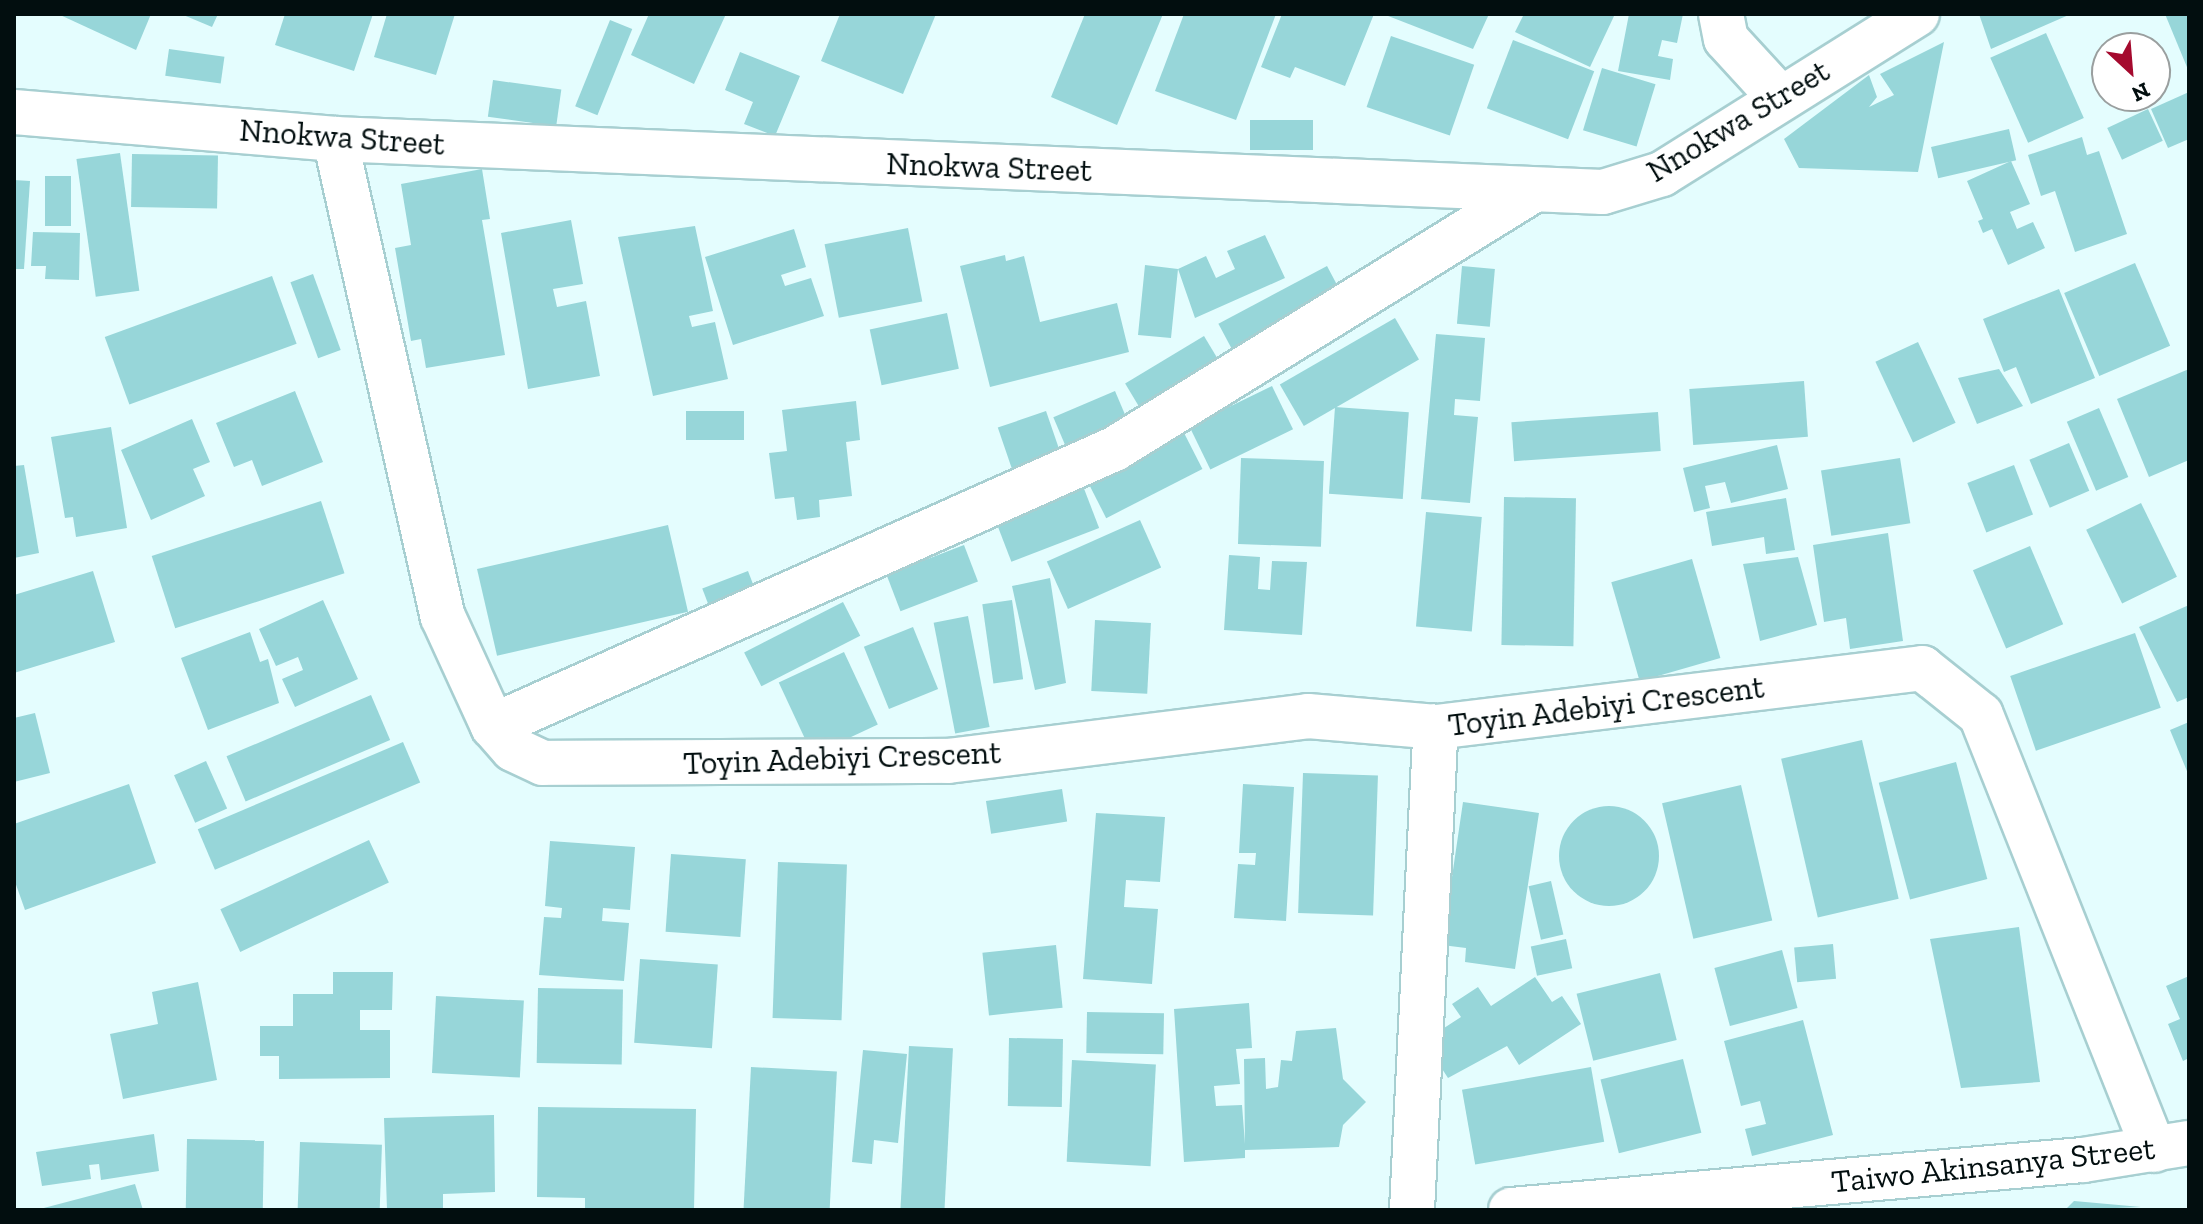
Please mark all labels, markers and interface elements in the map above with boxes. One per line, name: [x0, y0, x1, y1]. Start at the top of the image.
north arrow: [2091, 32, 2171, 112]
street label: Nnokwa Street: [1640, 52, 1836, 190]
text: N: [2127, 76, 2154, 108]
street label: Nnokwa Street: [238, 111, 446, 163]
street label: Nnokwa Street: [885, 144, 1093, 190]
street label: Toyin Adebiyi Crescent: [1445, 668, 1767, 744]
street label: Toyin Adebiyi Crescent: [682, 733, 1002, 783]
street label: Taiwo Akinsanya Street: [1829, 1129, 2157, 1201]

